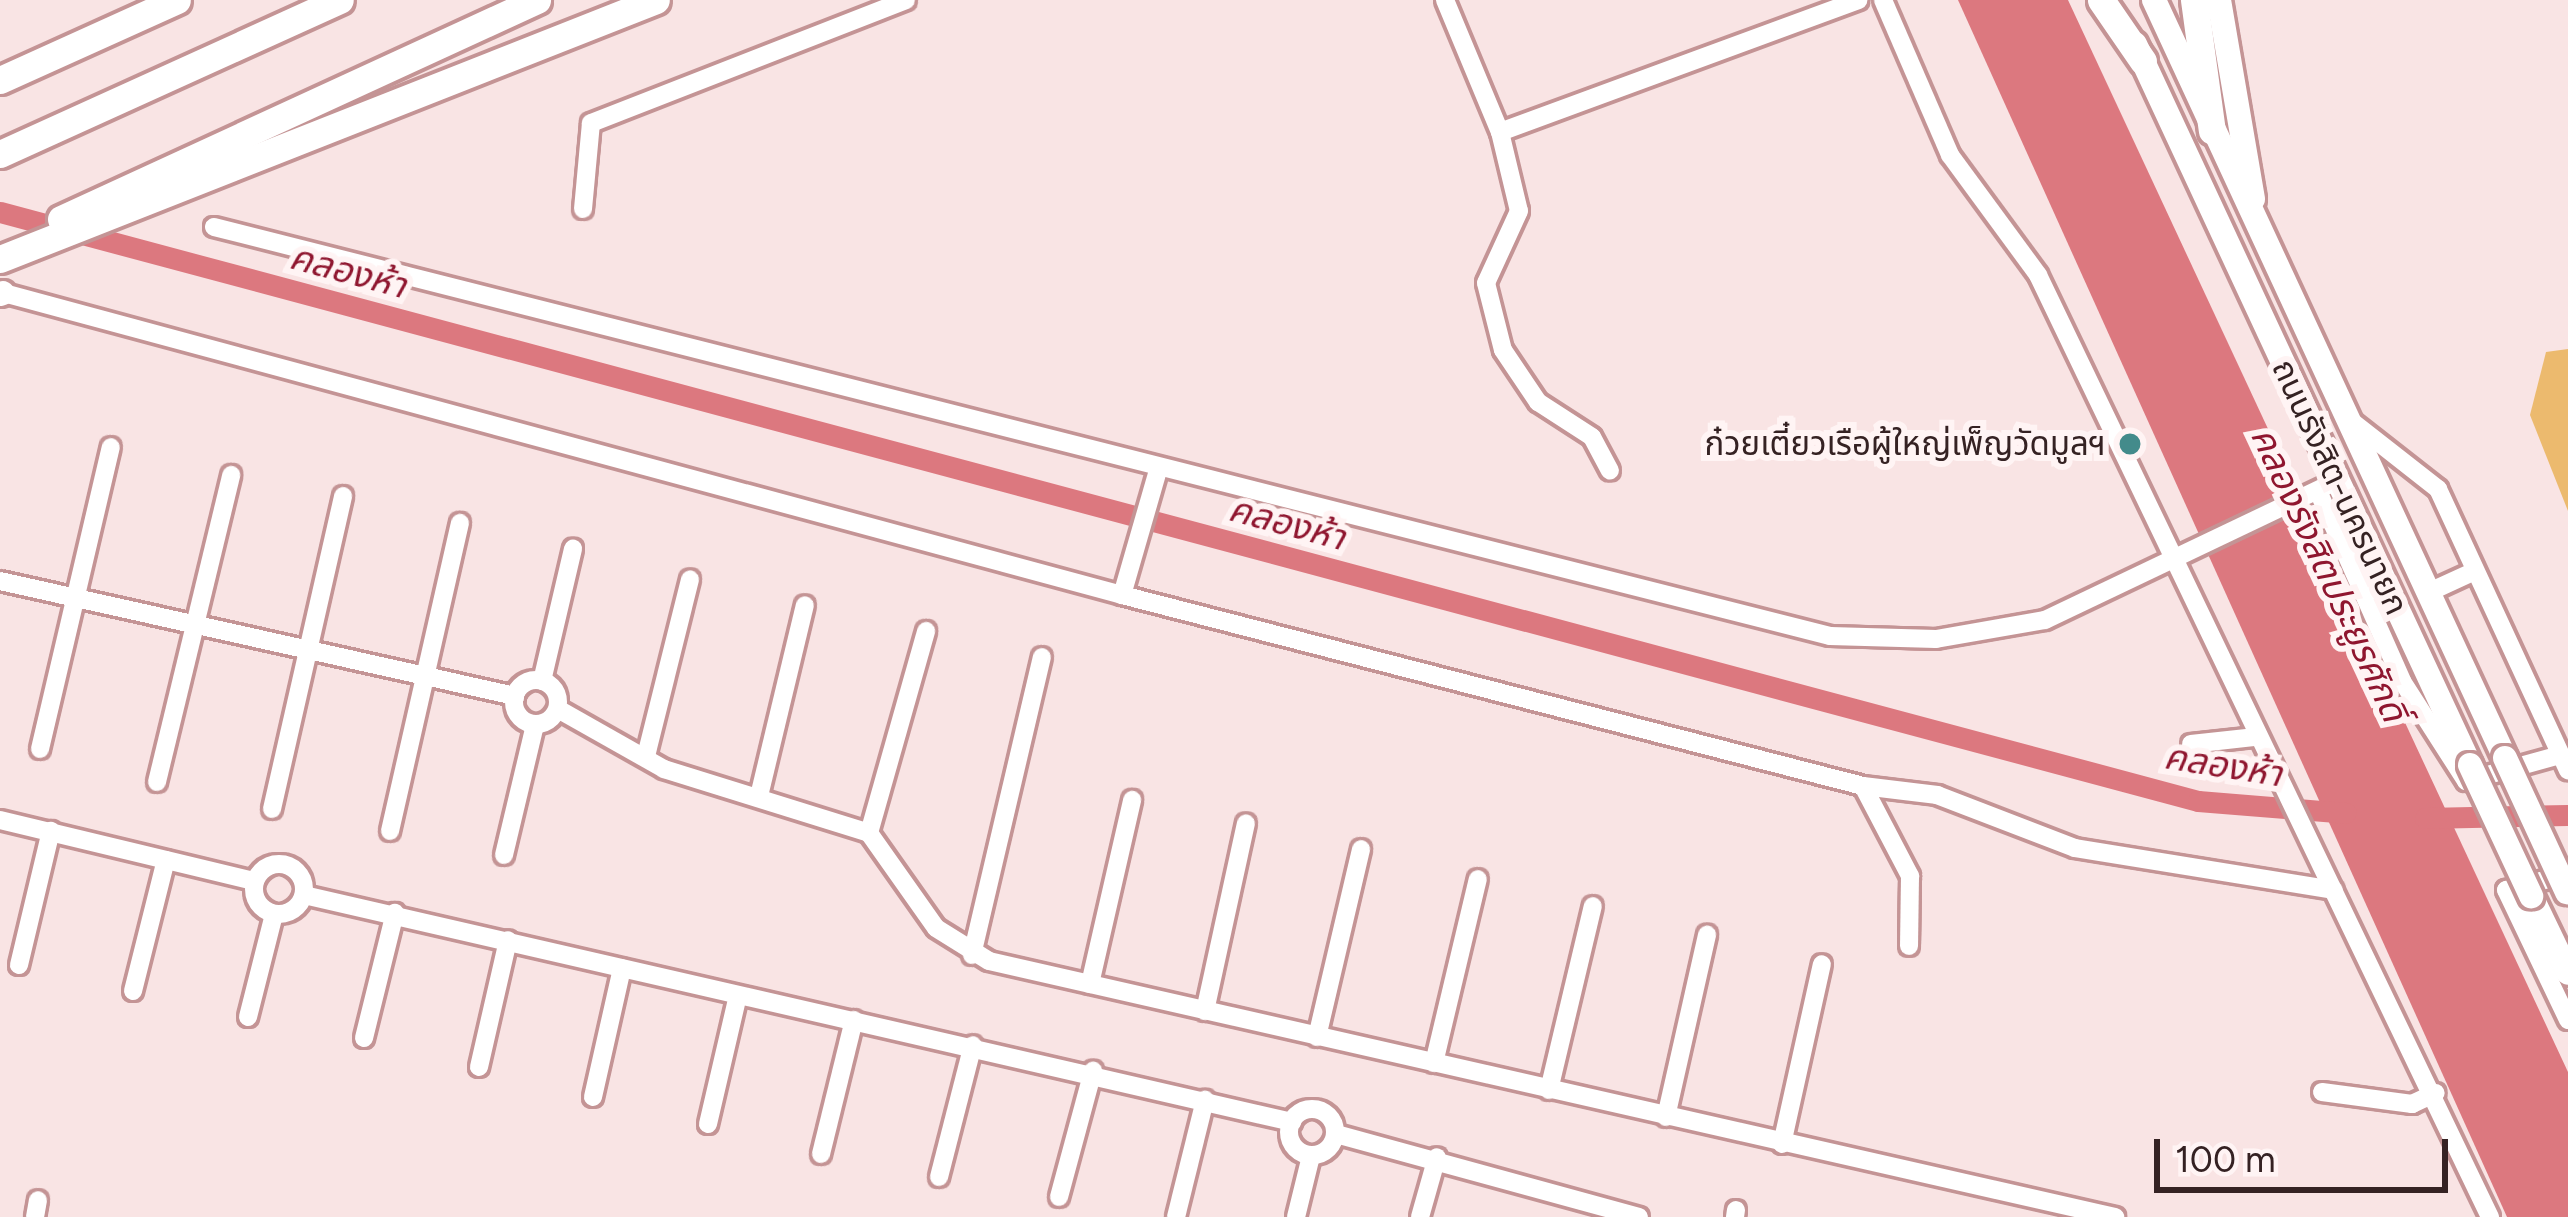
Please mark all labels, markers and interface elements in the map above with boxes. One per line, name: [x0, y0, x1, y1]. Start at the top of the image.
water label: คลองห้า: [285, 235, 411, 307]
street label: ถนนรังสิต-นครนายก: [2263, 353, 2417, 621]
water label: คลองรังสิตประยูรศักดิ์: [2242, 420, 2416, 728]
place label: ก๋วยเตี๋ยวเรือผู้ใหญ่เพ็ญวัดมูลฯ: [1705, 424, 2106, 464]
marker: ก๋วยเตี๋ยวเรือผู้ใหญ่เพ็ญวัดมูลฯ: [2117, 431, 2143, 457]
water label: คลองห้า: [1224, 487, 1350, 559]
water label: คลองห้า: [2161, 734, 2285, 796]
scale bar: [2160, 1115, 2454, 1189]
text: 100 m: [2175, 1138, 2276, 1181]

